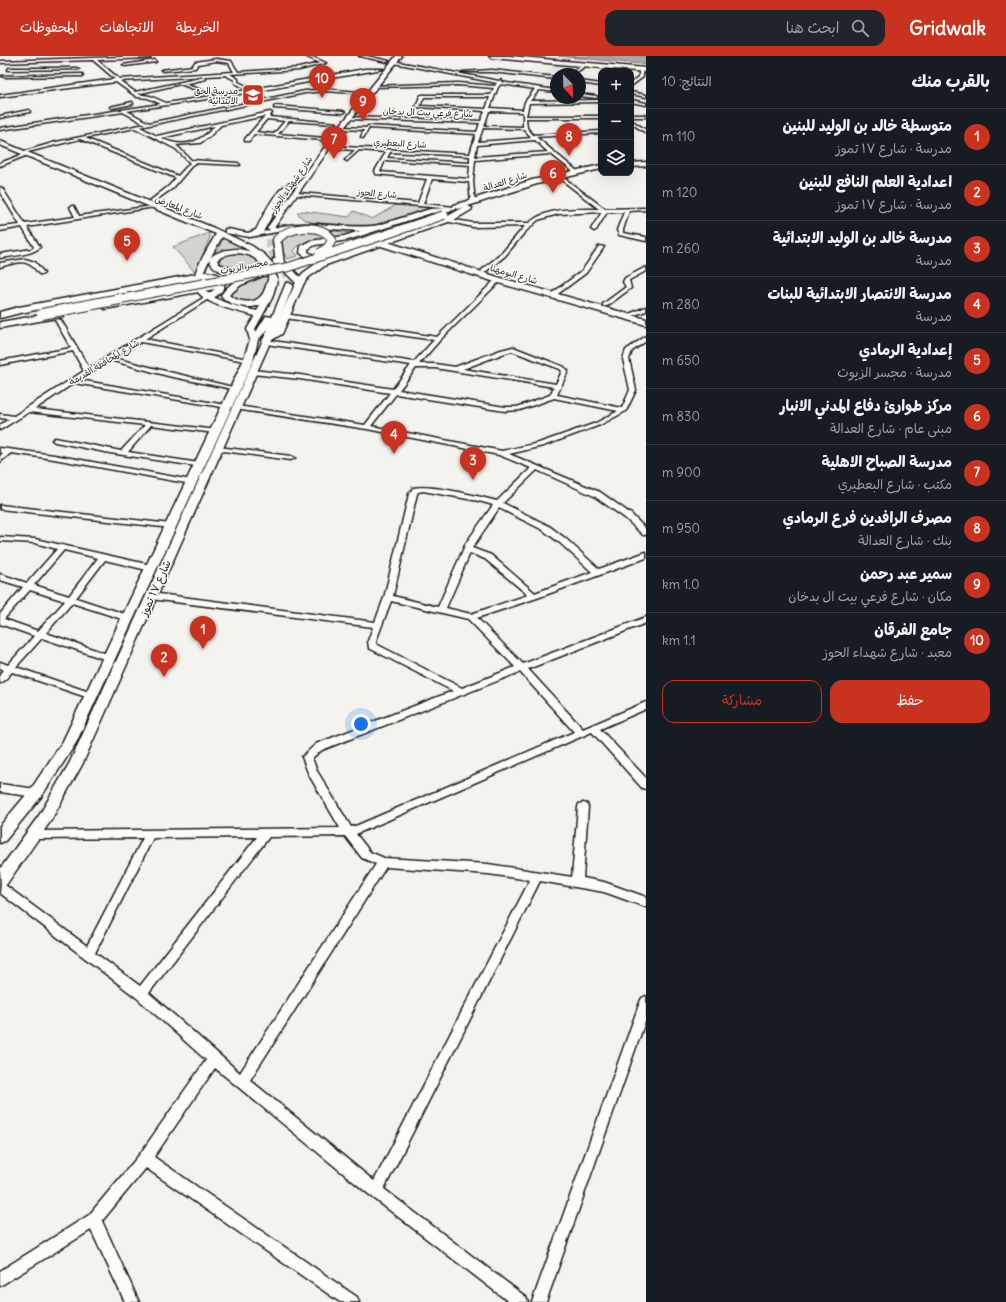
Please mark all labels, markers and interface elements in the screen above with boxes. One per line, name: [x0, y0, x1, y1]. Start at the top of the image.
search box: [605, 10, 885, 46]
text: Gridwalk: [909, 16, 986, 40]
icon: search: [849, 17, 871, 39]
text: المحفوظات: [20, 18, 78, 36]
text: الاتجاهات: [100, 18, 154, 36]
text: الخريطة: [176, 18, 219, 36]
text: ابحث هنا: [786, 18, 839, 37]
pin: 10: [309, 65, 335, 98]
north arrow: [550, 68, 586, 104]
map controls: [598, 68, 634, 176]
button: +: [598, 68, 634, 104]
text: بالقرب منك: [911, 70, 990, 92]
text: النتائج: 10: [662, 73, 712, 90]
school or university icon: مدرسة الحق الابتدائية: [240, 82, 266, 108]
place label: مدرسة الحق الابتدائية: [194, 85, 238, 106]
pin: 9: [350, 88, 376, 121]
button: −: [598, 104, 634, 140]
street label: شارع فرعي بيت ال بدخان: [383, 105, 473, 123]
text: متوسطة خالد بن الوليد للبنين: [783, 116, 952, 135]
pin: 8: [556, 123, 582, 156]
pin: 7: [321, 126, 347, 159]
text: 110 m: [662, 128, 695, 145]
text: 1: [974, 128, 980, 145]
street label: شارع البعطيري: [373, 136, 427, 152]
button: layers: [598, 140, 634, 176]
text: مدرسة · شارع ١٧ تموز: [836, 140, 952, 157]
street label: شارع شهداء الحوز: [267, 154, 315, 215]
pin: 6: [540, 160, 566, 193]
street label: شارع العدالة: [482, 169, 529, 194]
text: اعدادية العلم النافع للبنين: [799, 172, 952, 191]
text: 120 m: [662, 184, 697, 201]
text: 2: [973, 184, 981, 201]
street label: شارع الحوز: [356, 186, 397, 201]
street label: شارع المعارض: [153, 193, 205, 222]
text: مدرسة · شارع ١٧ تموز: [836, 196, 952, 213]
pin: 5: [114, 228, 140, 261]
text: مدرسة خالد بن الوليد الابتدائية: [773, 228, 952, 247]
text: 260 m: [662, 240, 700, 257]
text: 3: [973, 240, 981, 257]
text: مدرسة: [916, 252, 952, 269]
street label: مجسر الزيوت: [219, 256, 269, 277]
street label: شارع البومهنا: [489, 262, 539, 287]
text: مدرسة الانتصار الابتدائية للبنات: [767, 284, 952, 303]
text: 280 m: [662, 296, 700, 313]
text: 4: [973, 296, 981, 313]
text: مدرسة: [916, 308, 952, 325]
street label: شارع المحافظة القديمة: [67, 337, 142, 388]
text: إعدادية الرمادي: [859, 340, 952, 359]
text: 650 m: [662, 352, 700, 369]
text: 5: [973, 352, 981, 369]
text: مدرسة · مجسر الزيوت: [837, 364, 952, 381]
text: مركز طوارئ دفاع المدني الانبار: [780, 396, 952, 415]
text: 830 m: [662, 408, 700, 425]
text: 6: [973, 408, 981, 425]
text: مبنى عام · شارع العدالة: [830, 420, 952, 437]
pin: 4: [381, 421, 407, 454]
pin: 3: [460, 447, 486, 480]
text: مدرسة الصباح الاهلية: [822, 452, 952, 471]
text: 900 m: [662, 464, 701, 481]
text: 7: [974, 464, 980, 481]
text: مكتب · شارع البعطيري: [838, 476, 952, 493]
text: مصرف الرافدين فرع الرمادي: [783, 508, 952, 527]
text: 950 m: [662, 520, 700, 537]
text: 8: [973, 520, 981, 537]
text: بنك · شارع العدالة: [858, 532, 952, 549]
street label: شارع ١٧ تموز: [136, 558, 175, 620]
text: سمير عبد رحمن: [860, 564, 952, 583]
text: 1.0 km: [662, 576, 700, 593]
text: 9: [973, 576, 981, 593]
text: مكان · شارع فرعي بيت ال بدخان: [788, 588, 952, 605]
pin: 1: [190, 616, 216, 649]
text: جامع الفرقان: [874, 620, 952, 639]
text: 1.1 km: [662, 632, 696, 649]
text: 10: [970, 632, 984, 649]
pin: 2: [151, 644, 177, 677]
text: معبد · شارع شهداء الحوز: [823, 644, 952, 661]
button: مشاركة: [662, 680, 822, 723]
button: حفظ: [830, 680, 990, 723]
your location: [351, 714, 371, 734]

